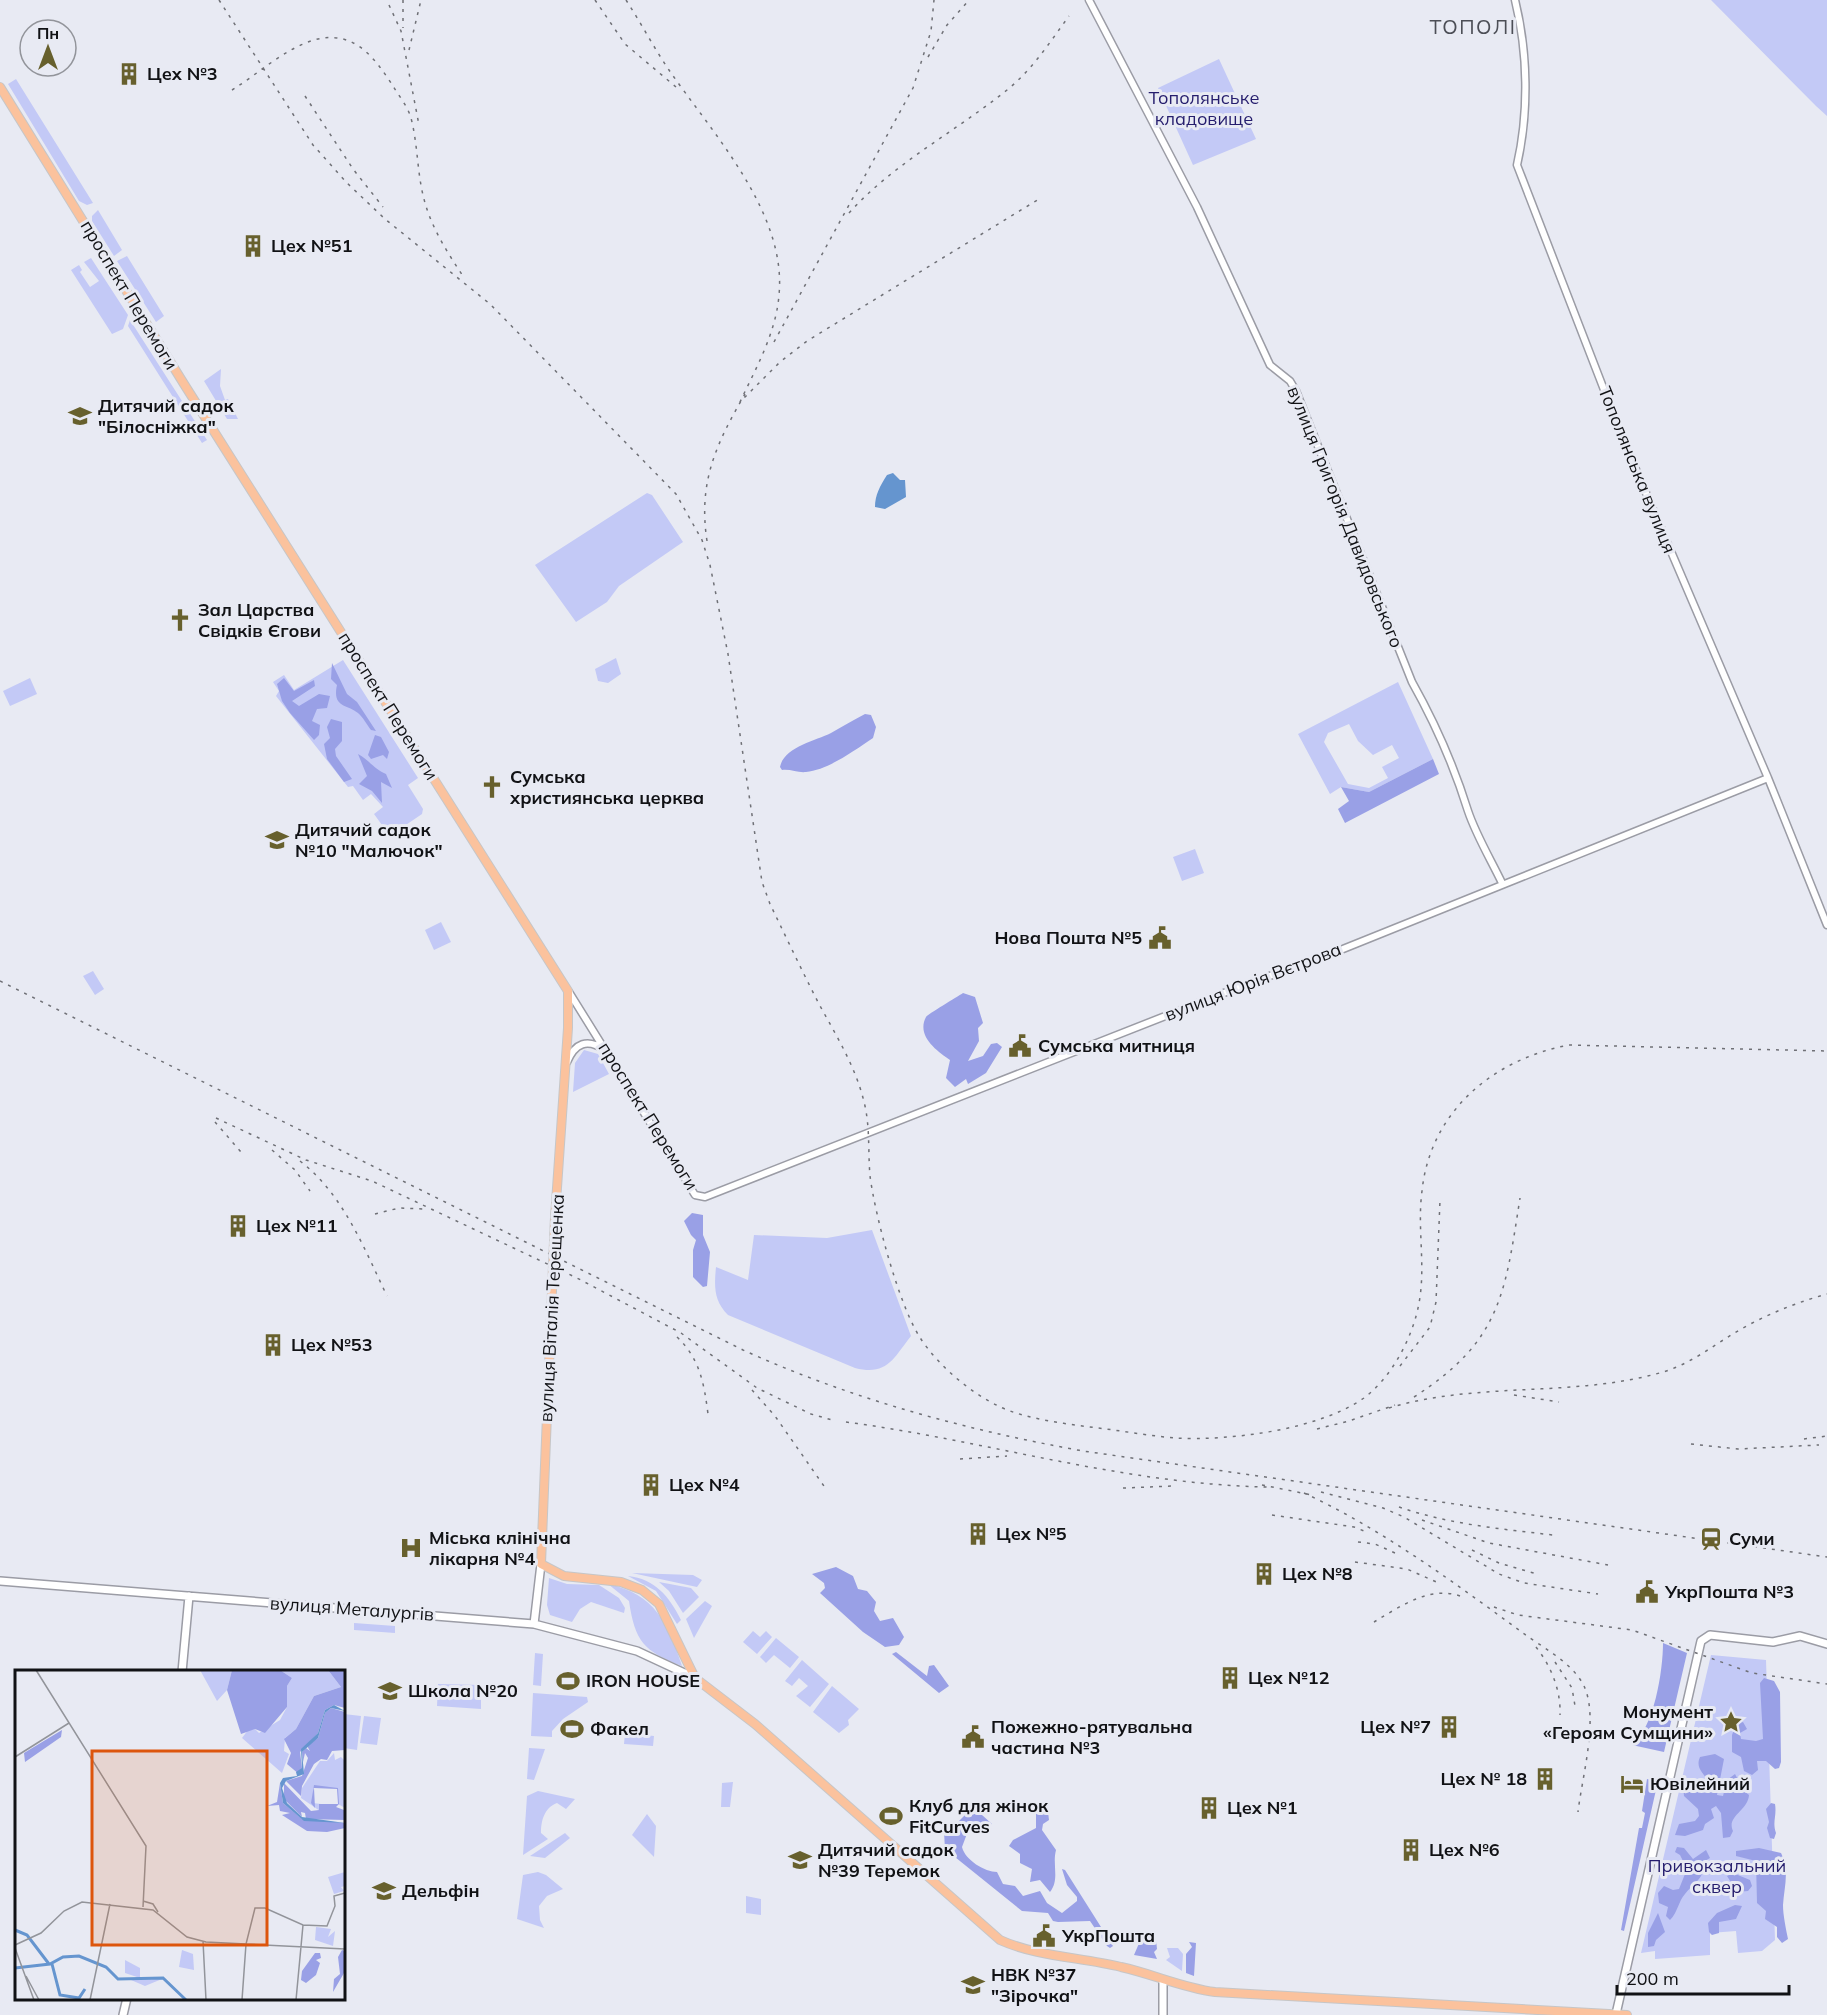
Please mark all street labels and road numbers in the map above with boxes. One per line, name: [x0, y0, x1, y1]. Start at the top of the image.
street label: проспект Перемоги: [76, 216, 183, 374]
street label: вулиця Григорія Давидовського: [1282, 383, 1409, 651]
street label: Тополянська вулиця: [1593, 383, 1681, 557]
street label: проспект Перемоги: [333, 627, 443, 784]
street label: вулиця Юрія Вєтрова: [1161, 937, 1344, 1026]
street label: проспект Перемоги: [593, 1037, 703, 1194]
street label: вулиця Віталія Терещенка: [534, 1193, 569, 1423]
street label: вулиця Металургів: [269, 1591, 435, 1626]

